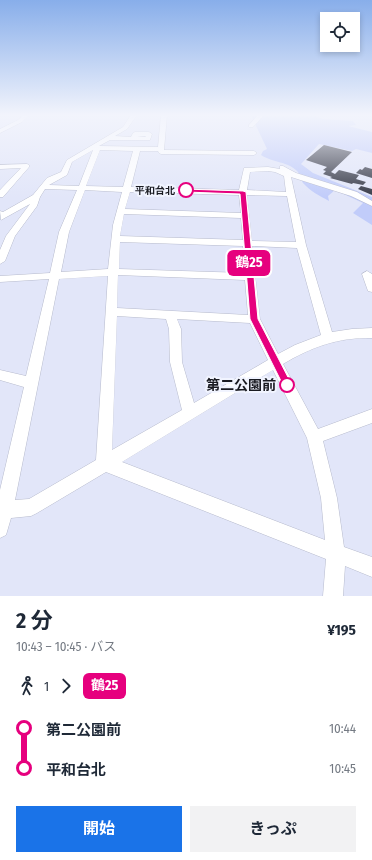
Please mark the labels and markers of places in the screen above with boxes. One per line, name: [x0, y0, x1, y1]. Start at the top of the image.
marker: 平和台北: [178, 182, 194, 198]
place label: 平和台北: [135, 185, 175, 197]
place label: 第二公園前: [206, 377, 276, 394]
marker: 第二公園前: [279, 377, 295, 393]

